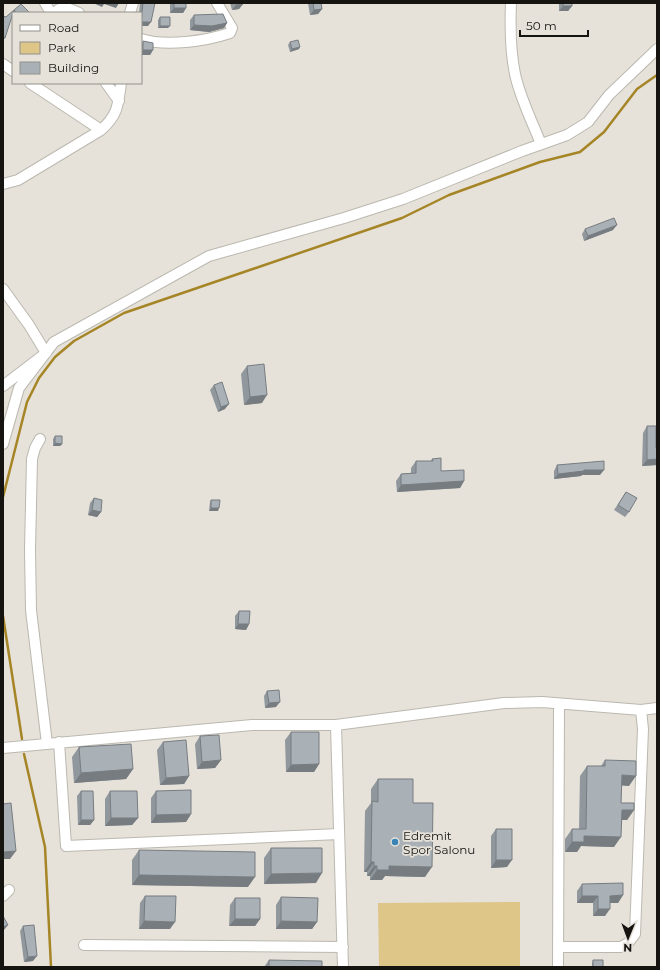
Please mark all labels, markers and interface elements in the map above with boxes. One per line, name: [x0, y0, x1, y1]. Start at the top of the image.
legend: [12, 12, 142, 84]
scale bar: [520, 12, 588, 38]
text: 50 m: [526, 18, 557, 33]
text: Road: [48, 20, 79, 35]
text: Park: [48, 40, 76, 55]
text: Building: [48, 60, 99, 75]
place label: Edremit Spor Salonu: [403, 828, 475, 857]
marker: Edremit Spor Salonu: [390, 837, 400, 847]
north arrow: [608, 918, 648, 958]
text: N: [623, 941, 632, 955]

